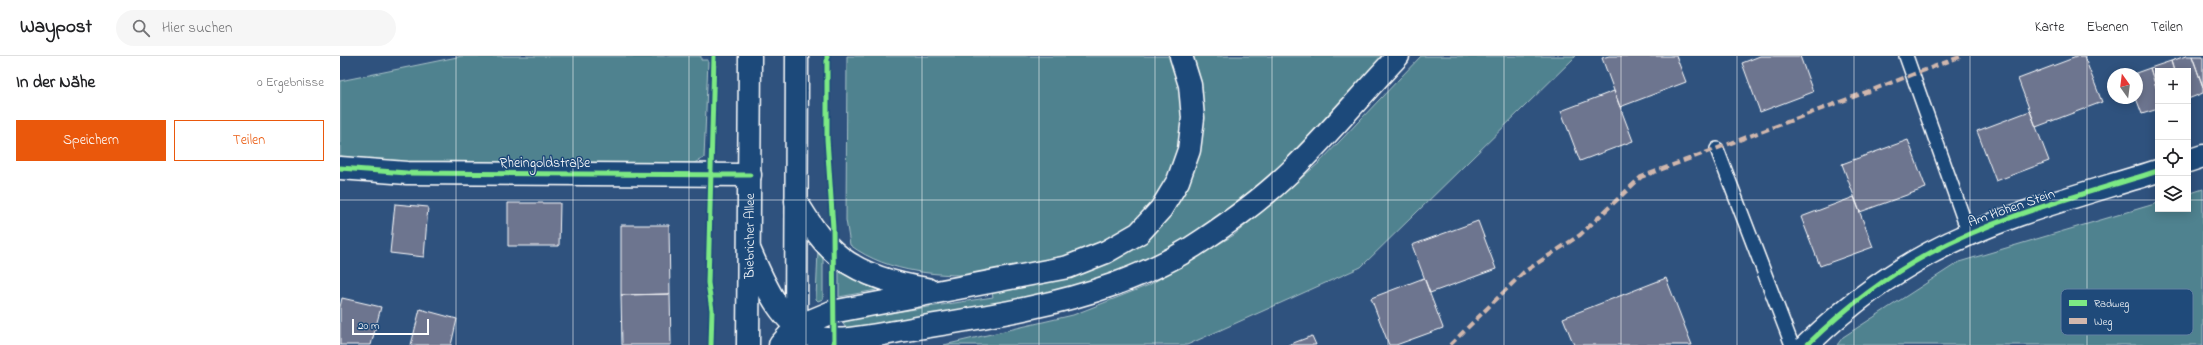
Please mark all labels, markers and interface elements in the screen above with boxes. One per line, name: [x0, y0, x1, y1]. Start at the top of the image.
search box: [116, 10, 396, 46]
text: Waypost: [20, 14, 92, 41]
icon: search: [130, 17, 152, 39]
text: Hier suchen: [162, 17, 232, 39]
text: Karte: [2035, 17, 2064, 38]
text: Ebenen: [2086, 17, 2129, 38]
text: Teilen: [2151, 17, 2183, 38]
north arrow: [2107, 68, 2143, 104]
map controls: [2155, 68, 2191, 212]
button: +: [2155, 68, 2191, 104]
text: In der Nähe: [16, 70, 95, 95]
text: 0 Ergebnisse: [257, 73, 324, 92]
button: −: [2155, 104, 2191, 140]
button: Speichern: [16, 120, 166, 161]
button: Teilen: [174, 120, 324, 161]
button: locate: [2155, 140, 2191, 176]
street label: Rheingoldstraße: [500, 153, 591, 175]
button: layers: [2155, 176, 2191, 212]
street label: Am Hohen Stein: [1965, 184, 2058, 233]
street label: Biebricher Allee: [739, 193, 761, 280]
legend: [2061, 289, 2193, 335]
text: Radweg: [2094, 296, 2129, 313]
text: Weg: [2094, 314, 2112, 331]
scale bar: [352, 317, 429, 336]
text: 20 m: [358, 318, 380, 334]

